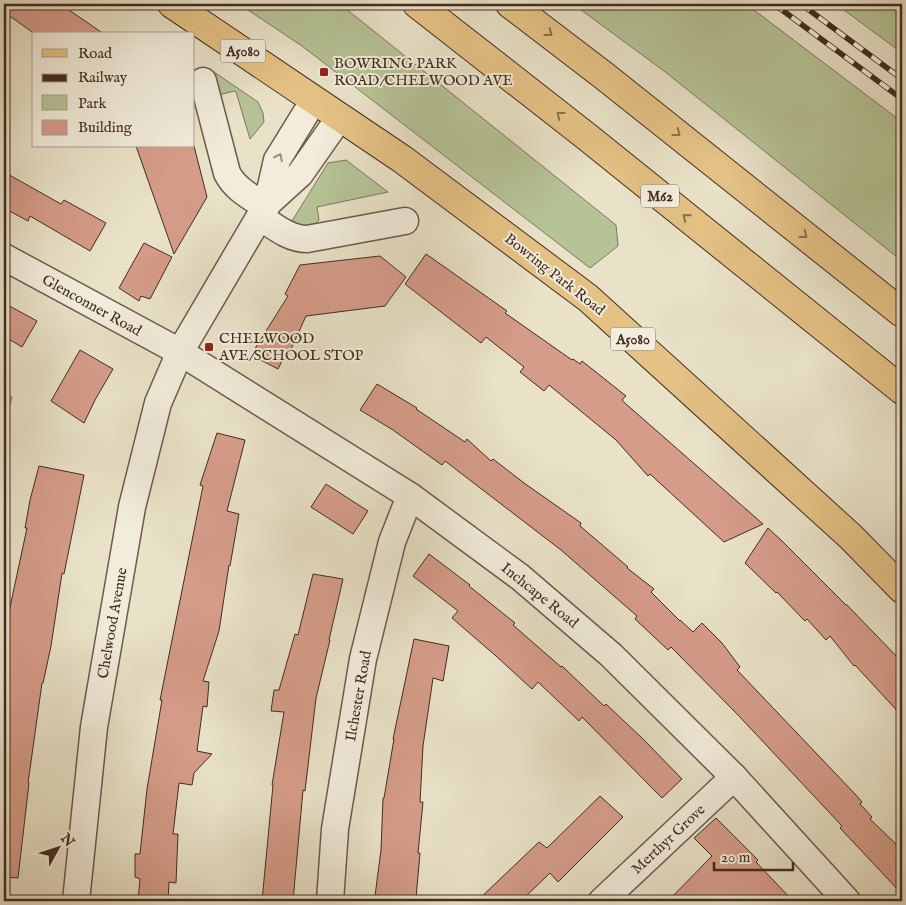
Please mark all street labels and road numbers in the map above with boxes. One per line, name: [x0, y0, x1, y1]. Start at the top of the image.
road number: A5080: [220, 40, 266, 62]
road number: M62: [641, 185, 679, 208]
street label: Bowring Park Road: [501, 229, 610, 320]
street label: Glenconner Road: [39, 270, 146, 341]
road number: A5080: [610, 328, 656, 350]
street label: Inchcape Road: [497, 558, 583, 633]
street label: Chelwood Avenue: [93, 566, 132, 680]
street label: Ilchester Road: [341, 648, 376, 743]
street label: Merthyr Grove: [627, 800, 709, 878]

